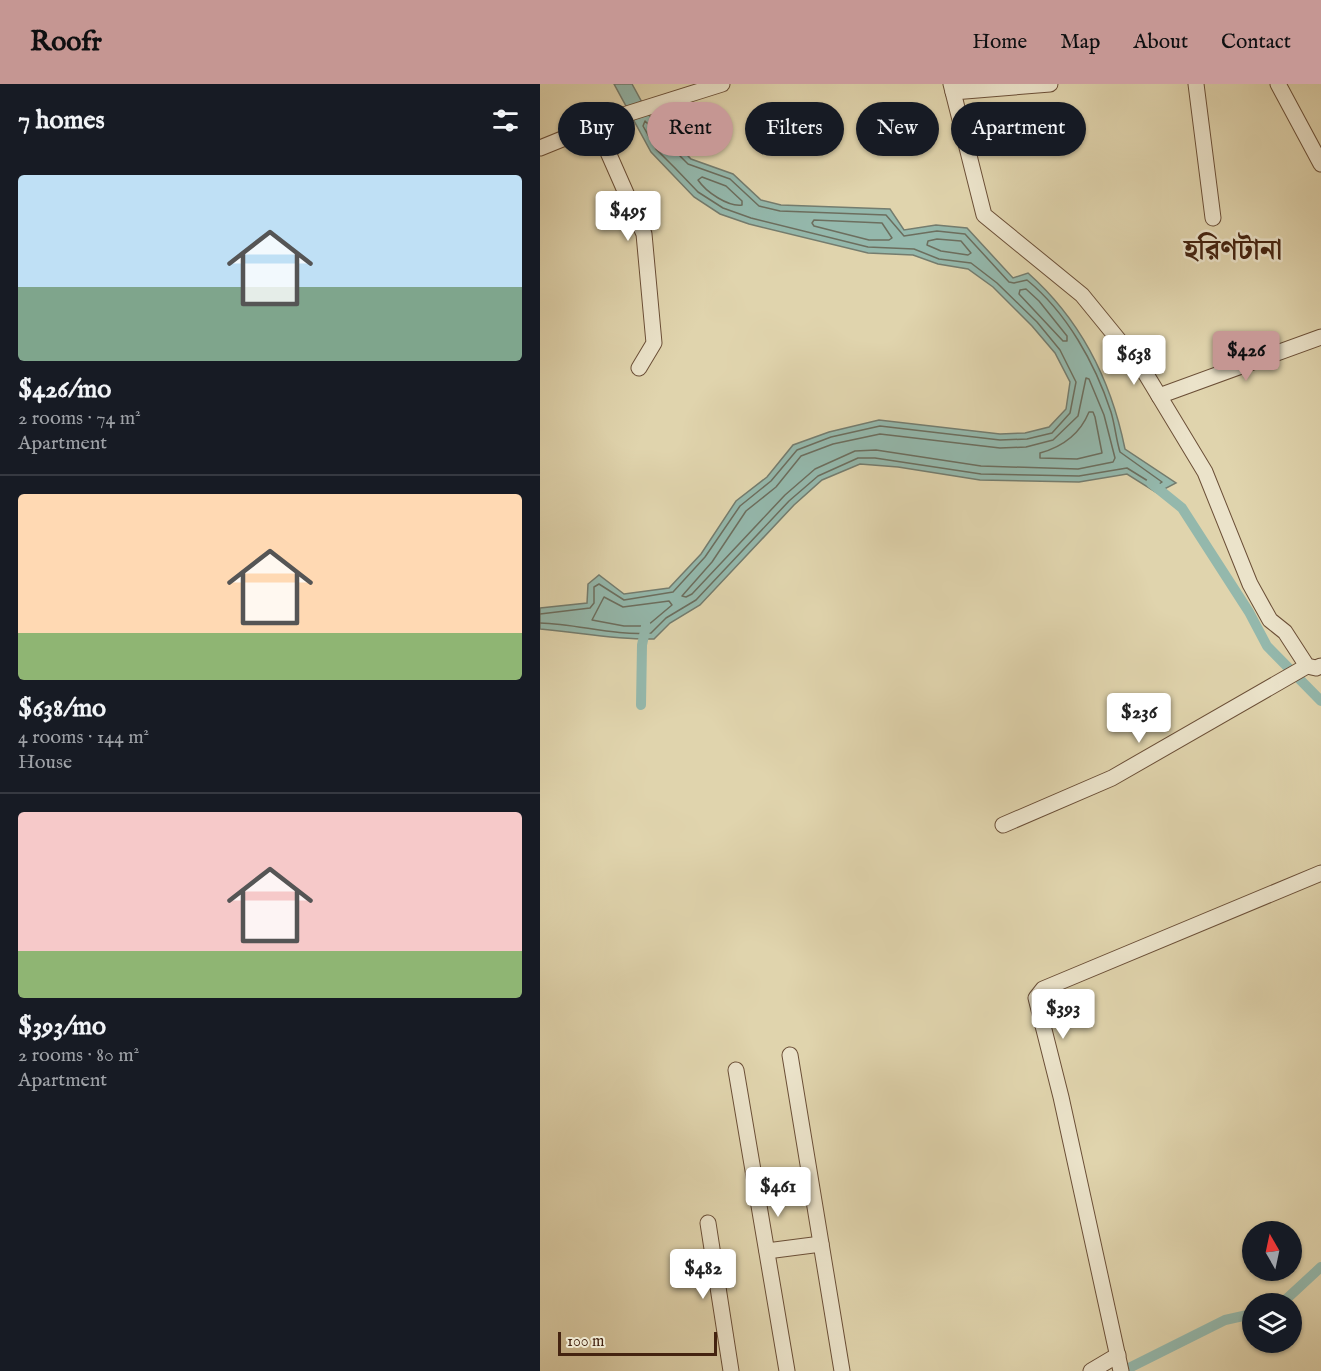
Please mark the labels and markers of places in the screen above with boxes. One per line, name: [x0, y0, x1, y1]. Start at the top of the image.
pin: $495: [592, 191, 664, 242]
pin: $426: [1210, 331, 1282, 382]
pin: $638: [1098, 335, 1170, 386]
pin: $236: [1103, 693, 1175, 744]
pin: $393: [1027, 989, 1099, 1040]
pin: $461: [742, 1167, 814, 1218]
pin: $482: [667, 1249, 739, 1300]

